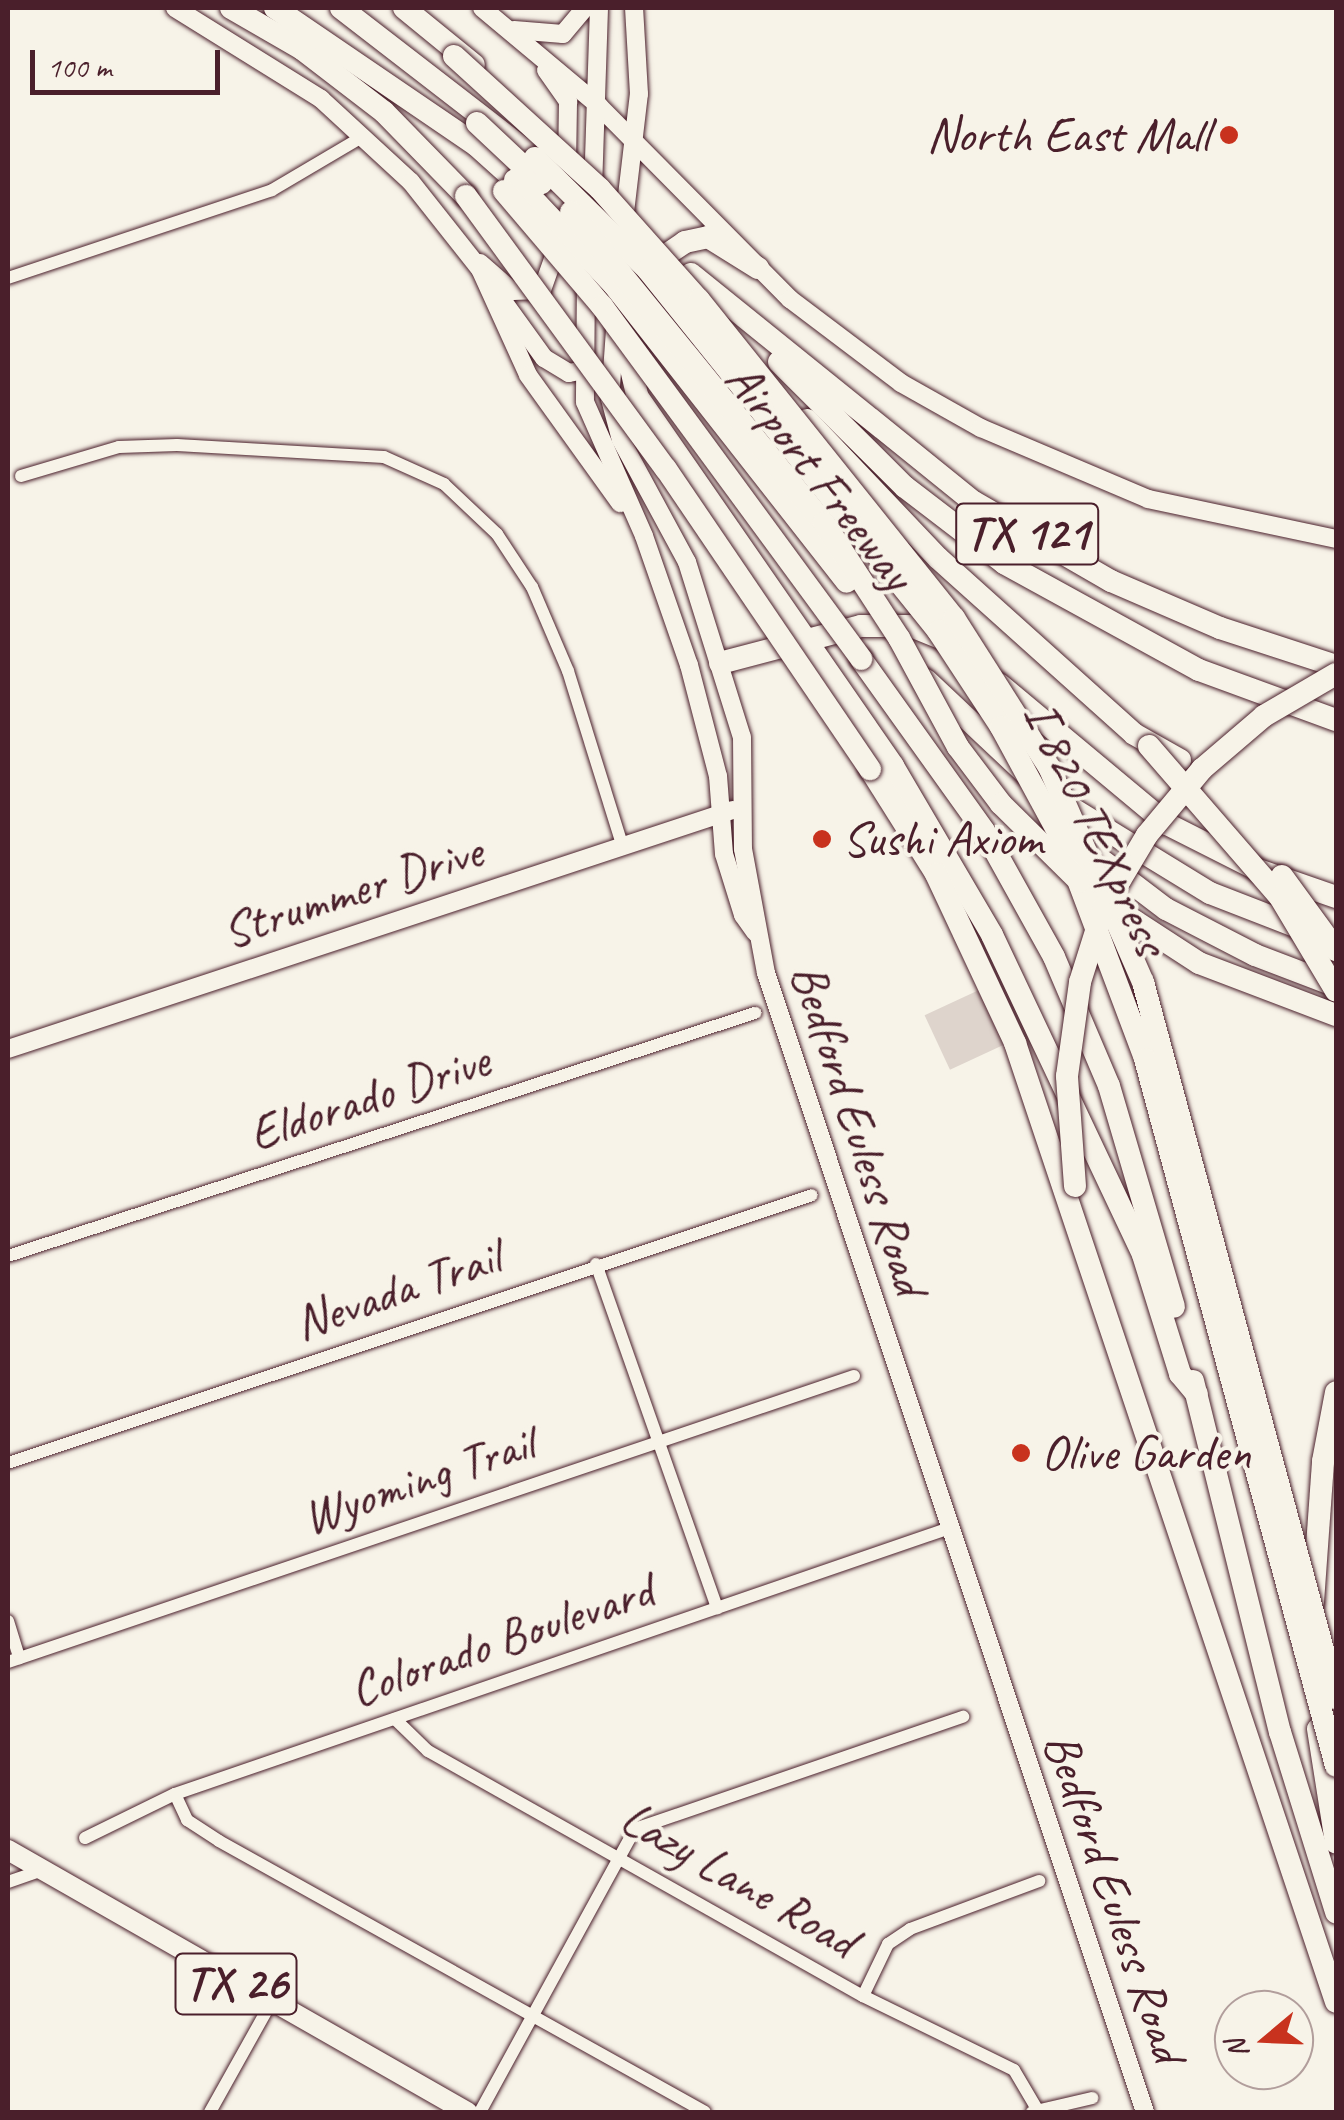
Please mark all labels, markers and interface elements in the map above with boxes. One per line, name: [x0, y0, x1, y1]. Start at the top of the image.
scale bar: [35, 30, 225, 92]
text: 100 m: [47, 48, 112, 86]
place label: North East Mall: [923, 105, 1209, 165]
marker: North East Mall: [1218, 124, 1240, 146]
street label: Airport Freeway: [713, 350, 927, 602]
road number: TX 121: [954, 491, 1100, 577]
street label: I 820 TEXpress: [1011, 691, 1181, 965]
place label: Sushi Axiom: [842, 809, 1046, 869]
street label: Strummer Drive: [214, 821, 490, 961]
marker: Sushi Axiom: [811, 828, 833, 850]
street label: Bedford Euless Road: [777, 956, 941, 1302]
street label: Eldorado Drive: [241, 1030, 497, 1164]
street label: Nevada Trail: [287, 1227, 507, 1353]
street label: Wyoming Trail: [295, 1413, 541, 1547]
place label: Olive Garden: [1041, 1423, 1252, 1483]
marker: Olive Garden: [1010, 1442, 1032, 1464]
street label: Colorado Boulevard: [341, 1560, 661, 1720]
street label: Bedford Euless Road: [1031, 1725, 1199, 2069]
street label: Lazy Lane Road: [609, 1787, 869, 1971]
road number: TX 26: [174, 1941, 298, 2027]
north arrow: [1214, 1990, 1314, 2090]
text: N: [1218, 2035, 1256, 2063]

